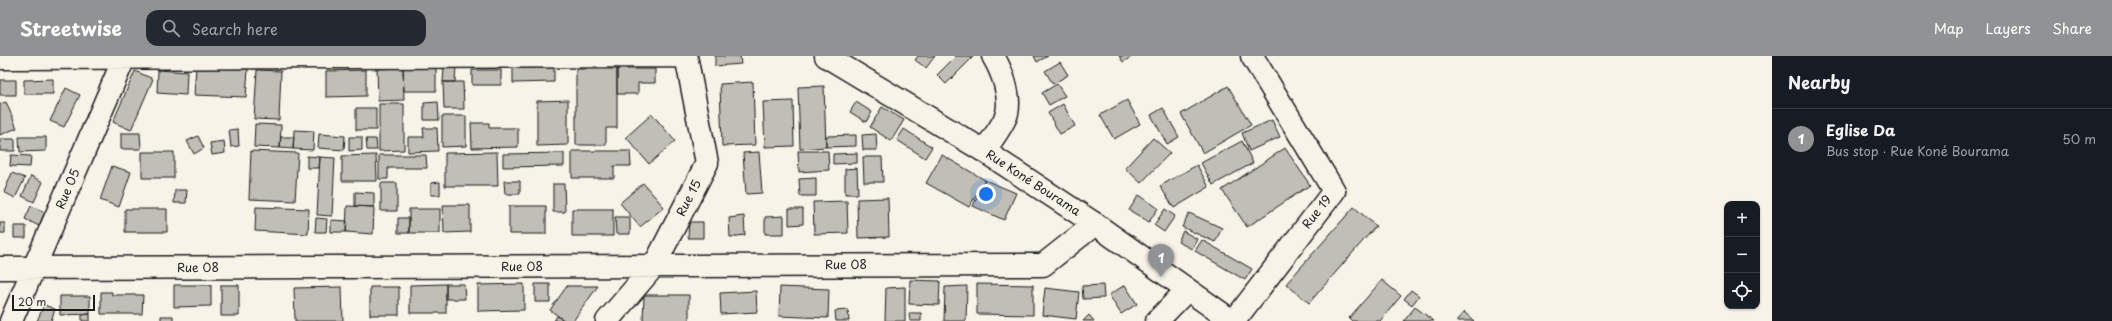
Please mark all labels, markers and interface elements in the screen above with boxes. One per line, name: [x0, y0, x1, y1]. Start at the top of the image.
search box: [146, 10, 426, 46]
text: Streetwise: [20, 14, 122, 42]
icon: search: [160, 17, 182, 39]
text: Search here: [192, 17, 278, 40]
text: Map: [1934, 18, 1964, 39]
text: Layers: [1986, 18, 2031, 39]
text: Share: [2053, 18, 2092, 39]
text: Nearby: [1788, 69, 1850, 95]
text: Eglise Da: [1826, 118, 1896, 141]
text: 1: [1798, 129, 1804, 148]
text: 50 m: [2062, 129, 2096, 148]
text: Bus stop · Rue Koné Bourama: [1826, 141, 2009, 160]
street label: Rue Koné Bourama: [983, 145, 1085, 220]
street label: Rue 05: [51, 166, 84, 212]
street label: Rue 15: [671, 176, 705, 219]
your location: [976, 184, 996, 204]
street label: Rue 19: [1297, 191, 1335, 232]
map controls: [1724, 201, 1760, 309]
button: +: [1724, 201, 1760, 237]
button: −: [1724, 237, 1760, 273]
pin: 1: [1148, 244, 1174, 277]
street label: Rue 08: [825, 255, 867, 273]
street label: Rue 08: [501, 257, 543, 275]
street label: Rue 08: [177, 258, 219, 276]
button: locate: [1724, 273, 1760, 309]
scale bar: [12, 293, 95, 312]
text: 20 m: [18, 293, 46, 310]

